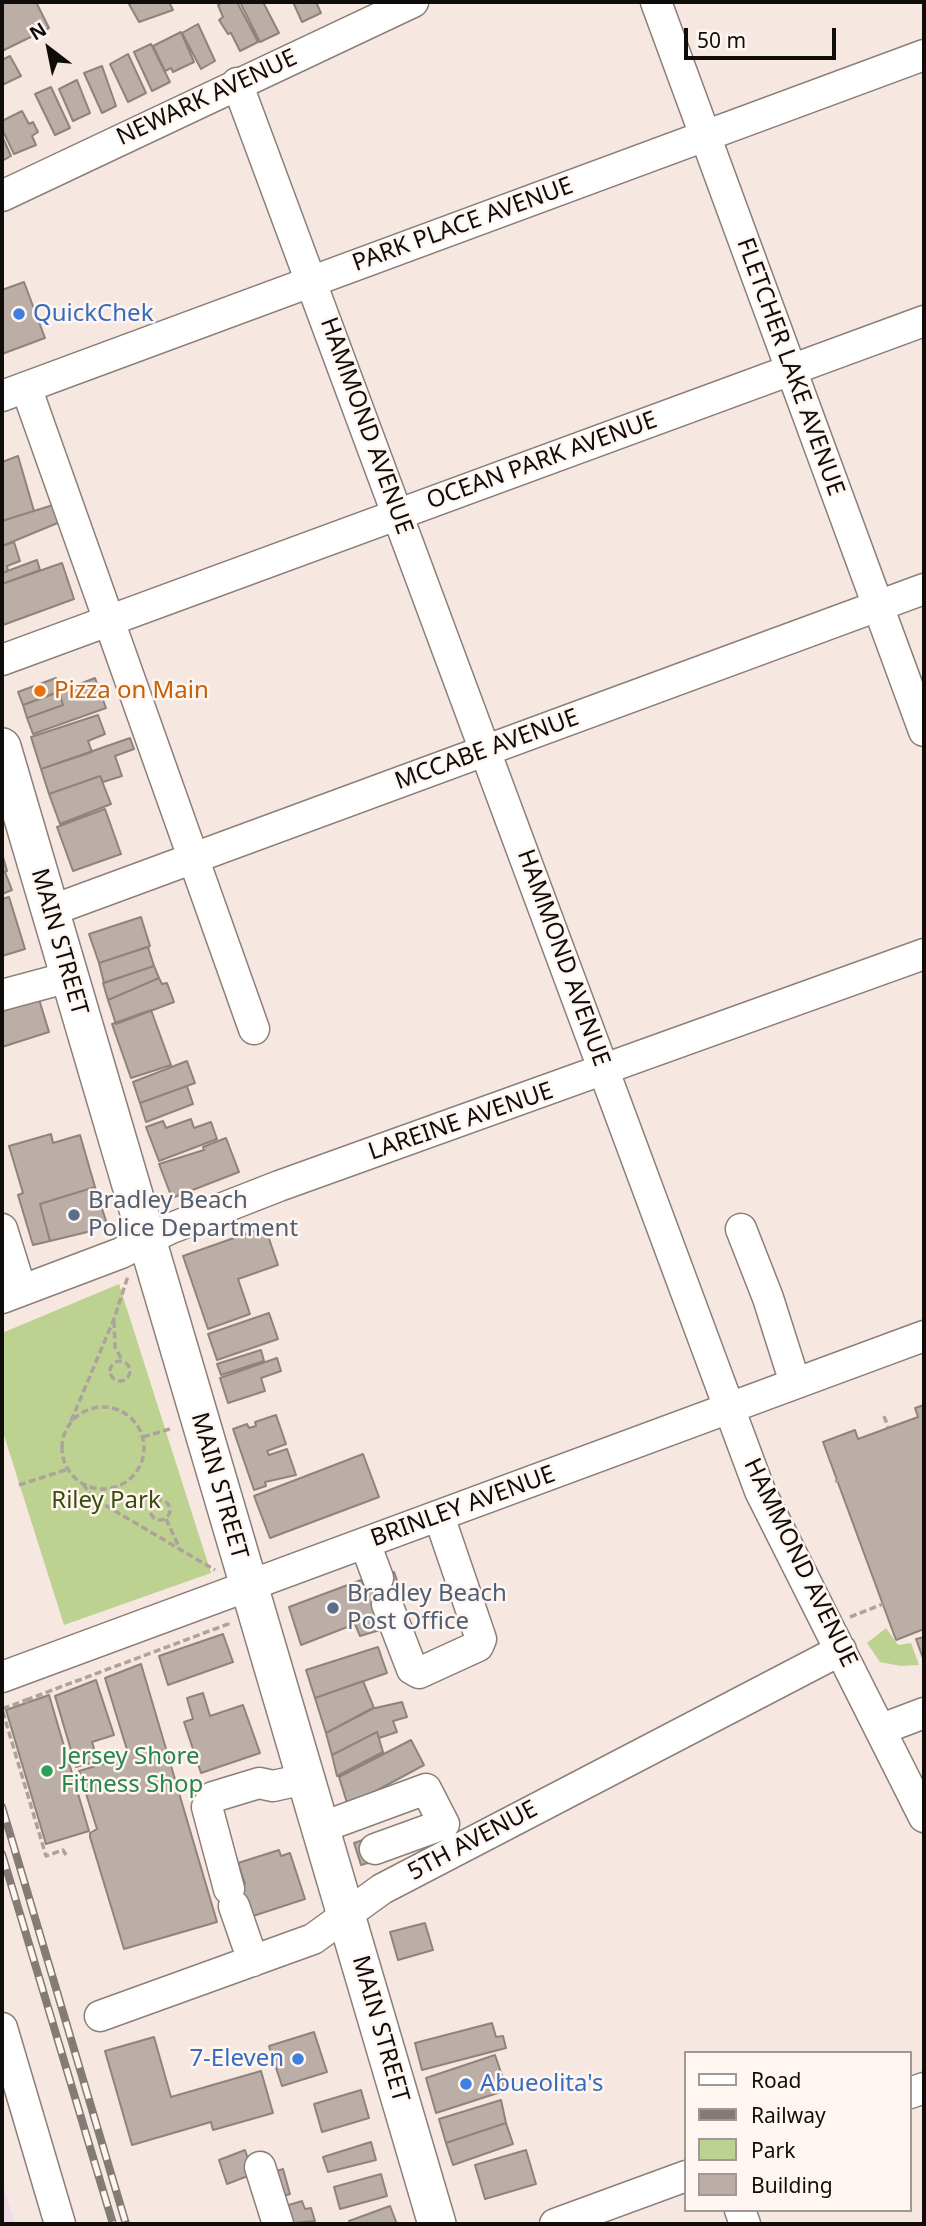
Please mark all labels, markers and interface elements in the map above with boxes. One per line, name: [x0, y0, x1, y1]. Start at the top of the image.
north arrow: [14, 14, 84, 84]
scale bar: [688, 14, 840, 58]
text: N: [24, 16, 51, 46]
text: 50 m: [697, 26, 746, 54]
street label: NEWARK AVENUE: [112, 44, 302, 152]
street label: PARK PLACE AVENUE: [349, 172, 577, 278]
street label: FLETCHER LAKE AVENUE: [730, 234, 850, 500]
place label: QuickChek: [33, 300, 153, 328]
marker: QuickChek: [11, 306, 27, 322]
street label: HAMMOND AVENUE: [313, 314, 419, 538]
street label: OCEAN PARK AVENUE: [423, 406, 661, 516]
place label: Pizza on Main: [54, 677, 209, 705]
marker: Pizza on Main: [32, 683, 48, 699]
street label: MCCABE AVENUE: [391, 703, 583, 797]
street label: HAMMOND AVENUE: [510, 846, 616, 1070]
street label: MAIN STREET: [24, 865, 94, 1019]
street label: LAREINE AVENUE: [365, 1077, 557, 1167]
place label: Bradley Beach Police Department: [88, 1187, 298, 1243]
marker: Bradley Beach Police Department: [66, 1207, 82, 1223]
street label: MAIN STREET: [184, 1409, 254, 1563]
street label: HAMMOND AVENUE: [737, 1454, 863, 1672]
street label: BRINLEY AVENUE: [367, 1460, 559, 1554]
park label: Riley Park: [51, 1487, 161, 1515]
place label: Bradley Beach Post Office: [347, 1580, 507, 1636]
marker: Bradley Beach Post Office: [325, 1600, 341, 1616]
place label: Jersey Shore Fitness Shop: [61, 1743, 203, 1799]
marker: Jersey Shore Fitness Shop: [39, 1763, 55, 1779]
street label: 5TH AVENUE: [403, 1795, 543, 1887]
street label: MAIN STREET: [345, 1952, 415, 2106]
place label: 7-Eleven: [189, 2045, 284, 2073]
marker: 7-Eleven: [290, 2051, 306, 2067]
legend: [684, 2051, 912, 2212]
text: Road: [751, 2066, 801, 2094]
place label: Abueolita's: [480, 2070, 603, 2098]
marker: Abueolita's: [458, 2076, 474, 2092]
text: Railway: [751, 2101, 826, 2129]
text: Park: [751, 2136, 795, 2164]
text: Building: [751, 2171, 833, 2199]

